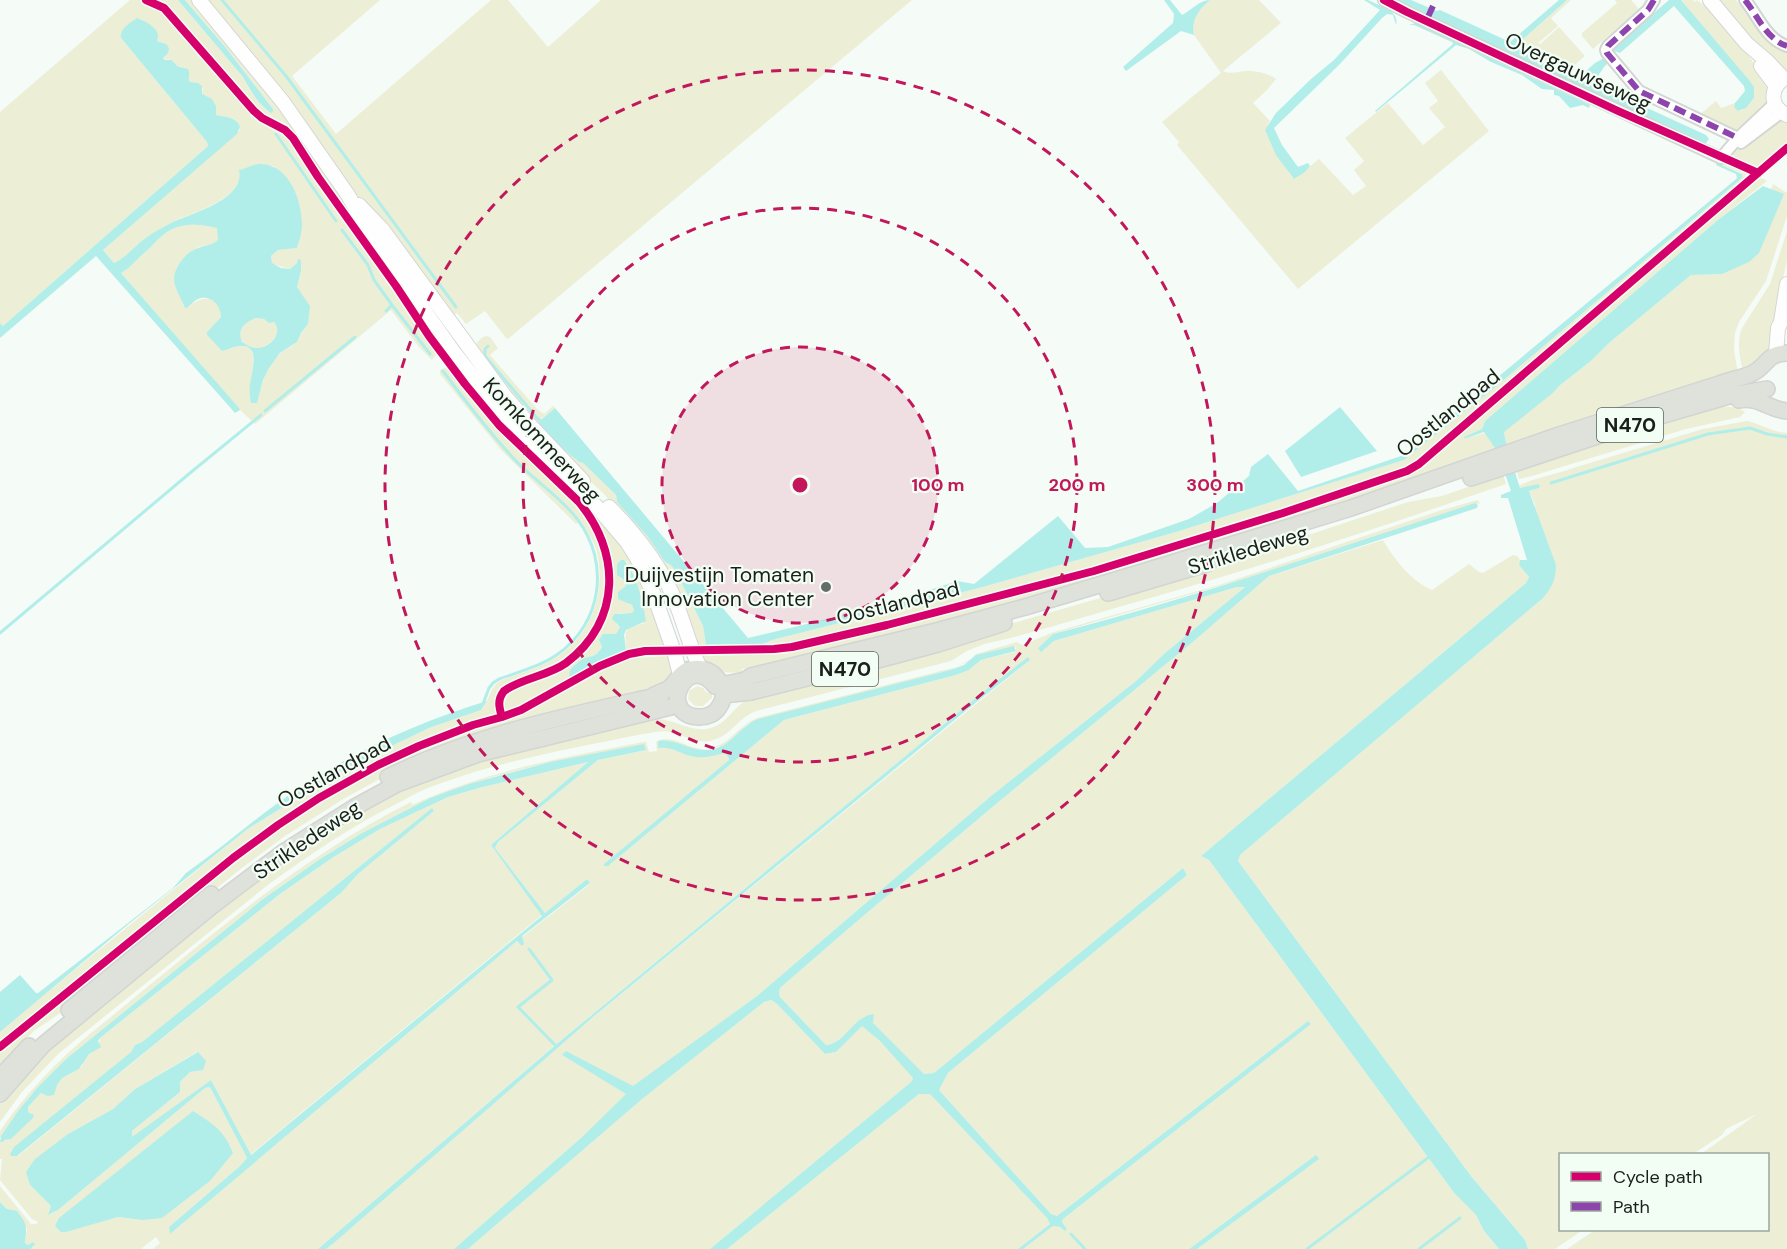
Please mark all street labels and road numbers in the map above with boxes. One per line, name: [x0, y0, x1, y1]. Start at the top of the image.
street label: Overgauwseweg: [1500, 26, 1656, 118]
street label: Oostlandpad: [1390, 362, 1506, 464]
street label: Komkommerweg: [477, 371, 607, 509]
road number: N470: [1597, 408, 1663, 442]
street label: Strikledeweg: [1184, 518, 1312, 582]
street label: Oostlandpad: [833, 574, 963, 632]
road number: N470: [812, 652, 878, 686]
street label: Oostlandpad: [272, 729, 396, 815]
street label: Strikledeweg: [248, 793, 367, 886]

